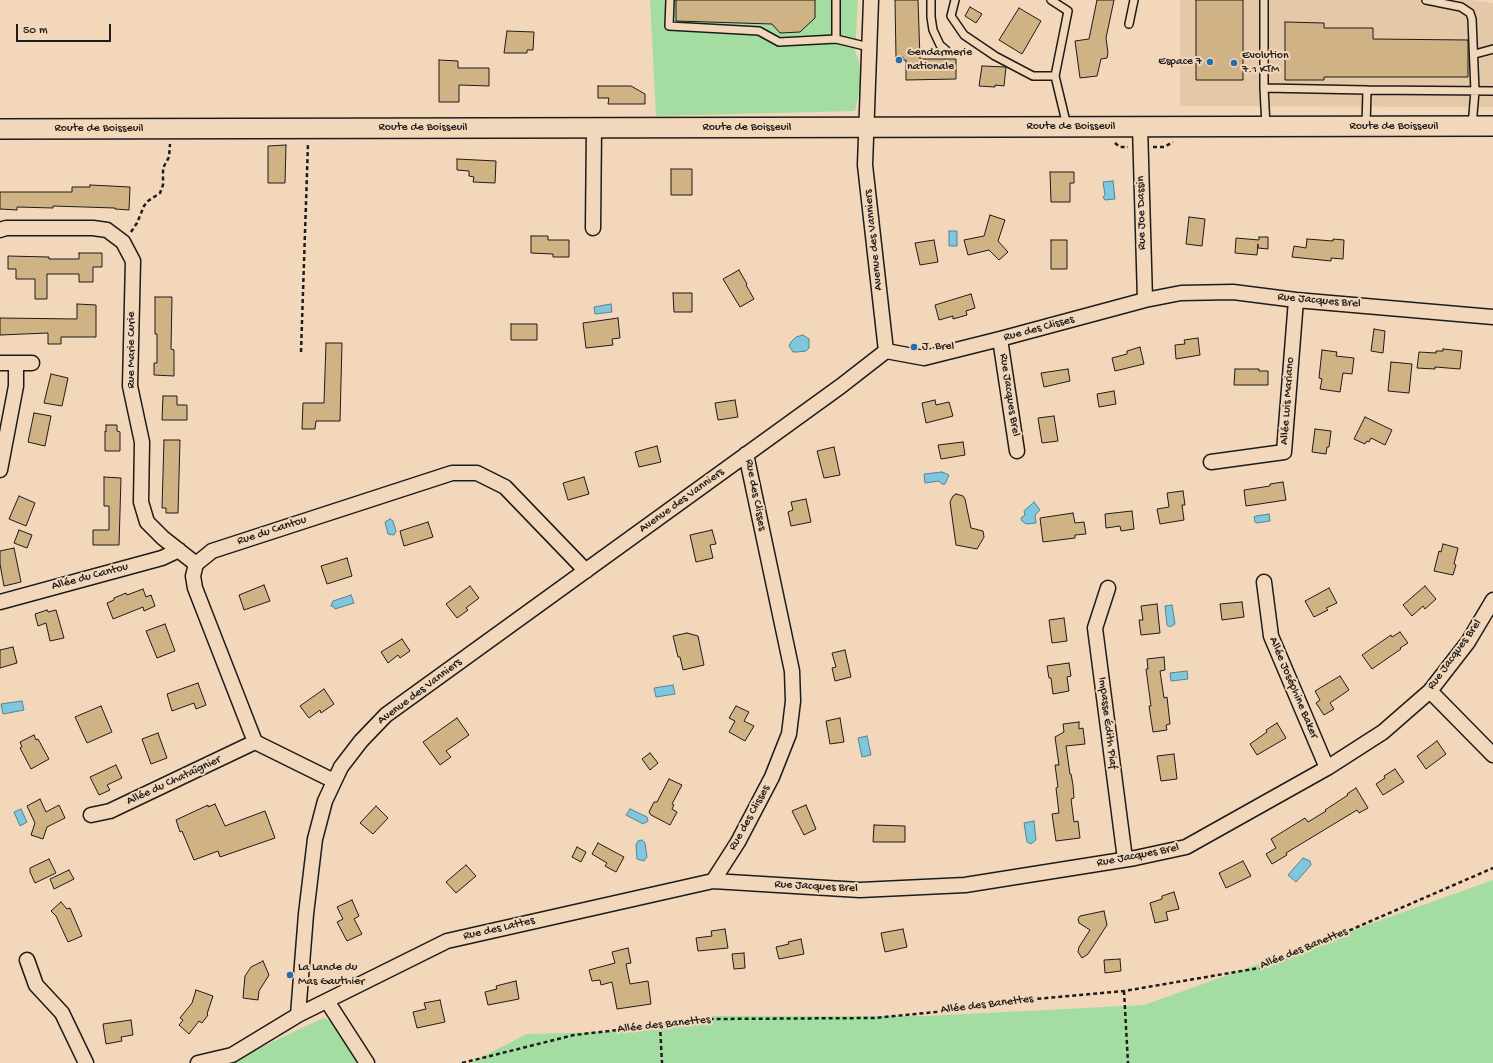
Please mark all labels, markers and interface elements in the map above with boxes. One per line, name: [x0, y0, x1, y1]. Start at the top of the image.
scale bar: [18, 16, 113, 42]
text: 50 m: [23, 24, 48, 38]
place label: Gendarmerie nationale: [907, 46, 972, 74]
place label: Evolution 7.1 KTM: [1242, 49, 1289, 77]
marker: Gendarmerie nationale: [894, 55, 904, 65]
place label: Espace 7: [1158, 55, 1202, 69]
marker: Espace 7: [1205, 57, 1215, 67]
marker: Evolution 7.1 KTM: [1229, 58, 1239, 68]
street label: Route de Boisseuil: [1026, 120, 1116, 134]
street label: Route de Boisseuil: [1349, 120, 1439, 134]
street label: Route de Boisseuil: [378, 121, 468, 135]
street label: Route de Boisseuil: [702, 121, 792, 135]
street label: Route de Boisseuil: [54, 122, 144, 136]
street label: Rue Joe Dassin: [1134, 176, 1150, 250]
street label: Avenue des Vanniers: [862, 189, 886, 291]
street label: Rue Jacques Brel: [1277, 290, 1361, 312]
street label: Rue Marie Curie: [125, 311, 139, 389]
street label: Rue des Clisses: [1002, 313, 1076, 345]
place label: J. Brel: [922, 340, 954, 354]
marker: J. Brel: [909, 342, 919, 352]
street label: Rue Jacques Brel: [995, 353, 1023, 437]
street label: Allée Luis Mariano: [1278, 357, 1298, 445]
street label: Rue des Clisses: [741, 458, 769, 532]
street label: Avenue des Vanniers: [637, 465, 727, 537]
street label: Rue du Cantou: [235, 513, 309, 549]
street label: Allée du Cantou: [50, 560, 130, 594]
street label: Rue Jacques Brel: [1425, 617, 1485, 693]
street label: Allée Joséphine Baker: [1265, 635, 1321, 741]
street label: Avenue des Vanniers: [375, 656, 465, 728]
street label: Impasse Édith Piaf: [1094, 676, 1120, 770]
street label: Allée du Chataîgnier: [125, 753, 223, 809]
street label: Rue des Clisses: [726, 783, 774, 853]
street label: Rue Jacques Brel: [1096, 841, 1180, 871]
street label: Rue Jacques Brel: [774, 878, 858, 896]
street label: Rue des Lattes: [462, 914, 536, 944]
street label: Allée des Banettes: [1258, 925, 1350, 973]
place label: La Lande du Mas Gauthier: [298, 961, 364, 989]
marker: La Lande du Mas Gauthier: [285, 970, 295, 980]
street label: Allée des Banettes: [940, 992, 1034, 1018]
street label: Allée des Banettes: [617, 1013, 711, 1037]

